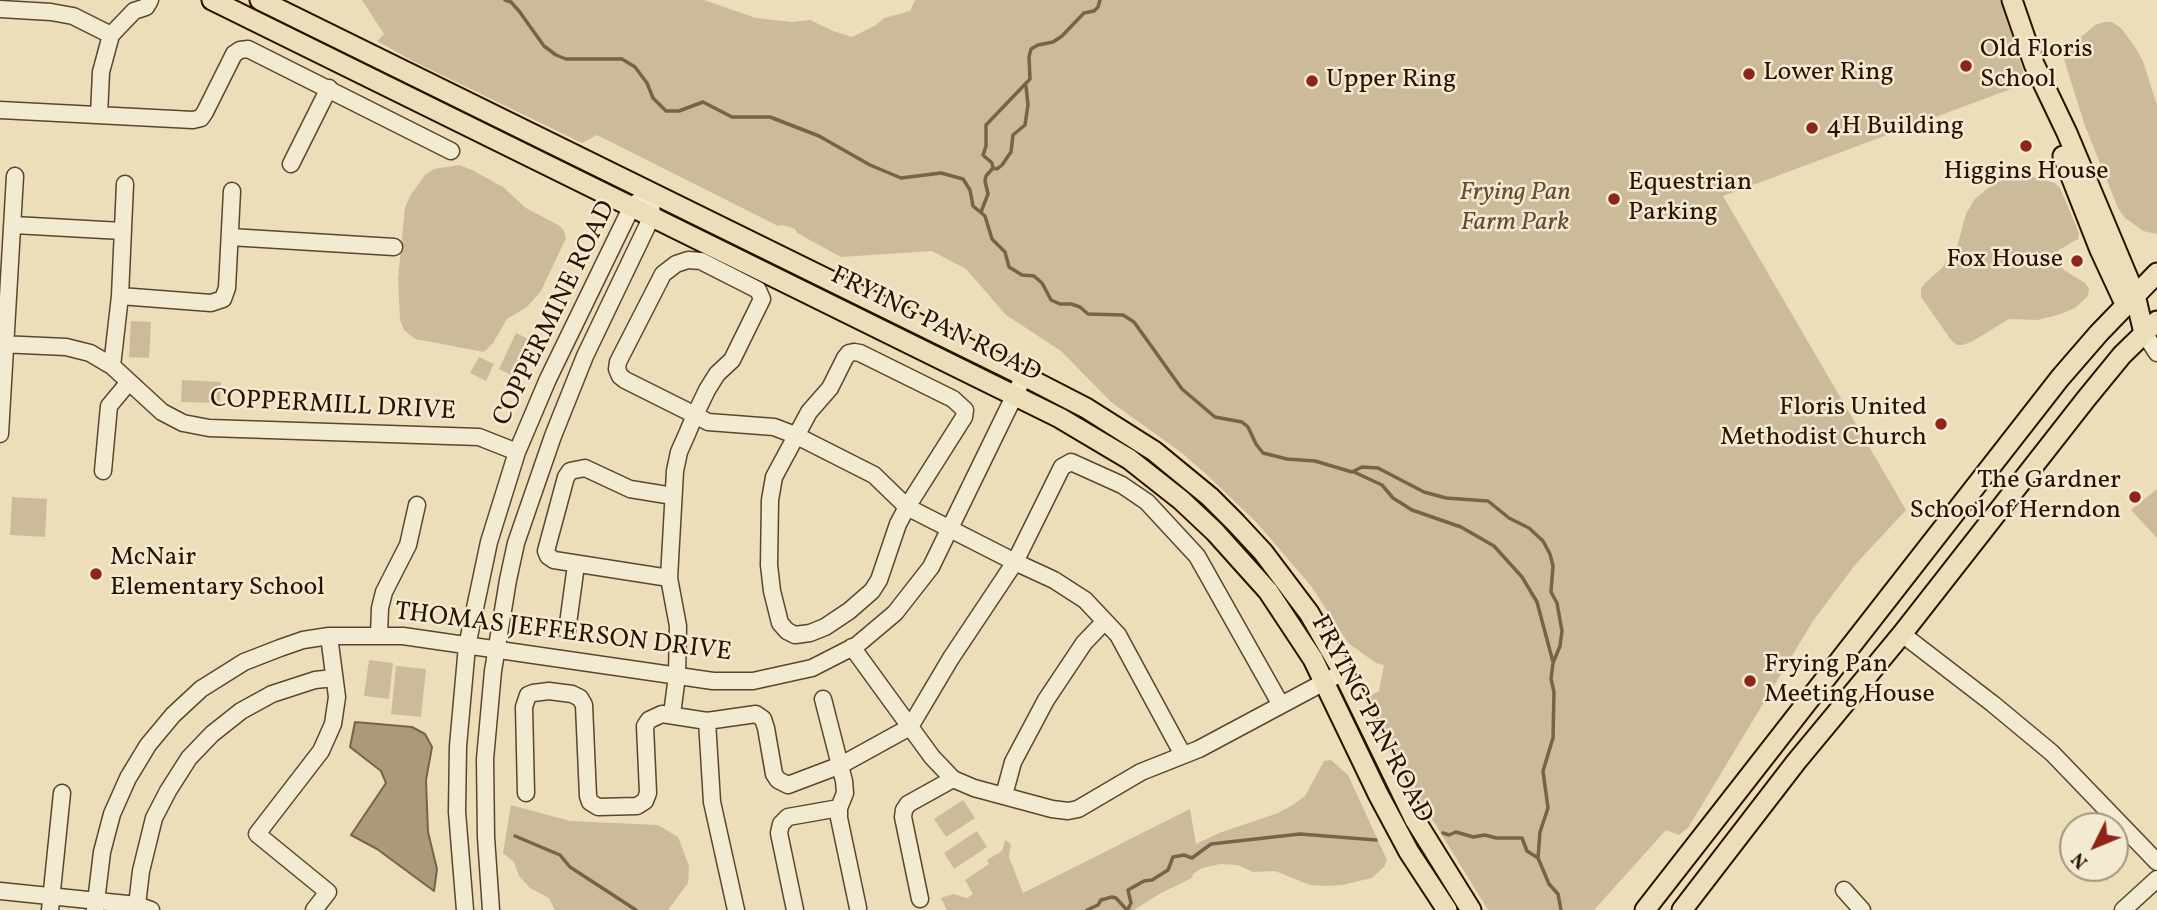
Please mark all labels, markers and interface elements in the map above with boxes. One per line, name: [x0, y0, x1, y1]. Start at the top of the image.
place label: Old Floris School: [1980, 35, 2093, 96]
place label: Lower Ring: [1763, 58, 1894, 90]
marker: Old Floris School: [1958, 58, 1974, 74]
place label: Upper Ring: [1326, 65, 1456, 97]
marker: Lower Ring: [1741, 66, 1757, 82]
marker: Upper Ring: [1304, 73, 1320, 89]
place label: 4H Building: [1826, 112, 1964, 144]
marker: 4H Building: [1804, 120, 1820, 136]
marker: Higgins House: [2018, 138, 2034, 154]
place label: Higgins House: [1943, 157, 2109, 189]
place label: Equestrian Parking: [1628, 168, 1752, 230]
park label: Frying Pan Farm Park: [1459, 178, 1571, 240]
marker: Equestrian Parking: [1606, 191, 1622, 207]
street label: COPPERMINE ROAD: [488, 197, 624, 431]
place label: Fox House: [1946, 245, 2063, 277]
marker: Fox House: [2069, 253, 2085, 269]
street label: FRYING PAN ROAD: [825, 261, 1045, 391]
street label: COPPERMILL DRIVE: [209, 385, 457, 429]
place label: Floris United Methodist Church: [1720, 393, 1927, 454]
marker: Floris United Methodist Church: [1933, 416, 1949, 432]
place label: The Gardner School of Herndon: [1910, 466, 2121, 528]
marker: The Gardner School of Herndon: [2127, 489, 2143, 505]
place label: McNair Elementary School: [110, 543, 325, 604]
marker: McNair Elementary School: [88, 566, 104, 582]
street label: THOMAS JEFFERSON DRIVE: [393, 598, 733, 670]
street label: FRYING PAN ROAD: [1302, 611, 1438, 829]
place label: Frying Pan Meeting House: [1764, 650, 1935, 712]
marker: Frying Pan Meeting House: [1742, 673, 1758, 689]
north arrow: [2059, 812, 2129, 882]
text: N: [2066, 846, 2094, 874]

